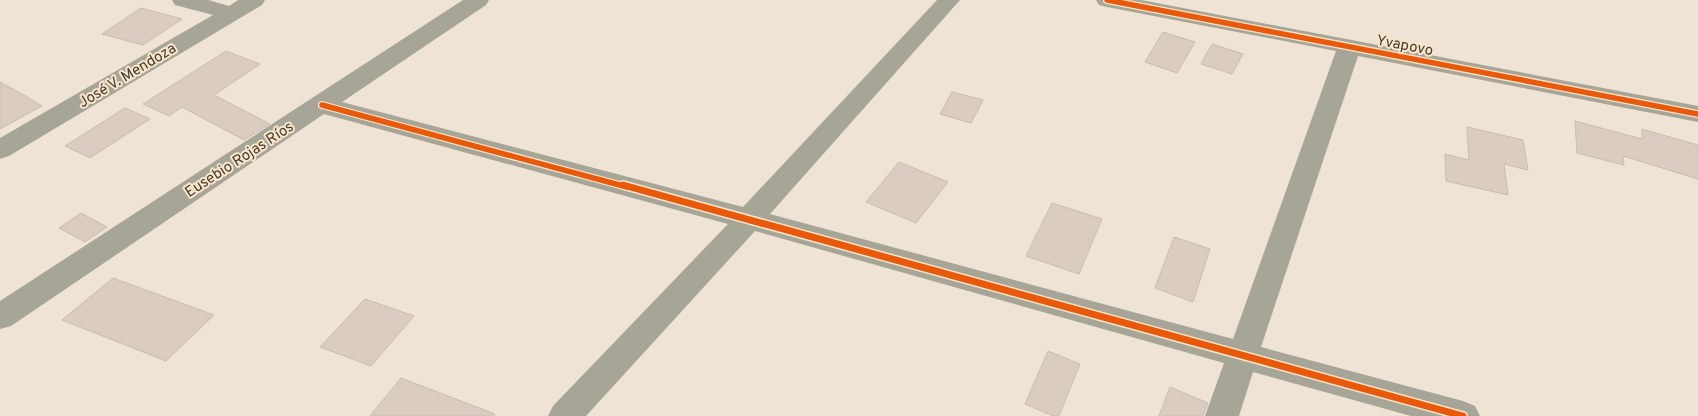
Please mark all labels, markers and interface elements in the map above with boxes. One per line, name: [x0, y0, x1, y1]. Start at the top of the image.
street label: Yvapovo: [1375, 32, 1435, 61]
street label: José V. Mendoza: [75, 40, 180, 113]
street label: Eusebio Rojas Ríos: [182, 118, 298, 202]

